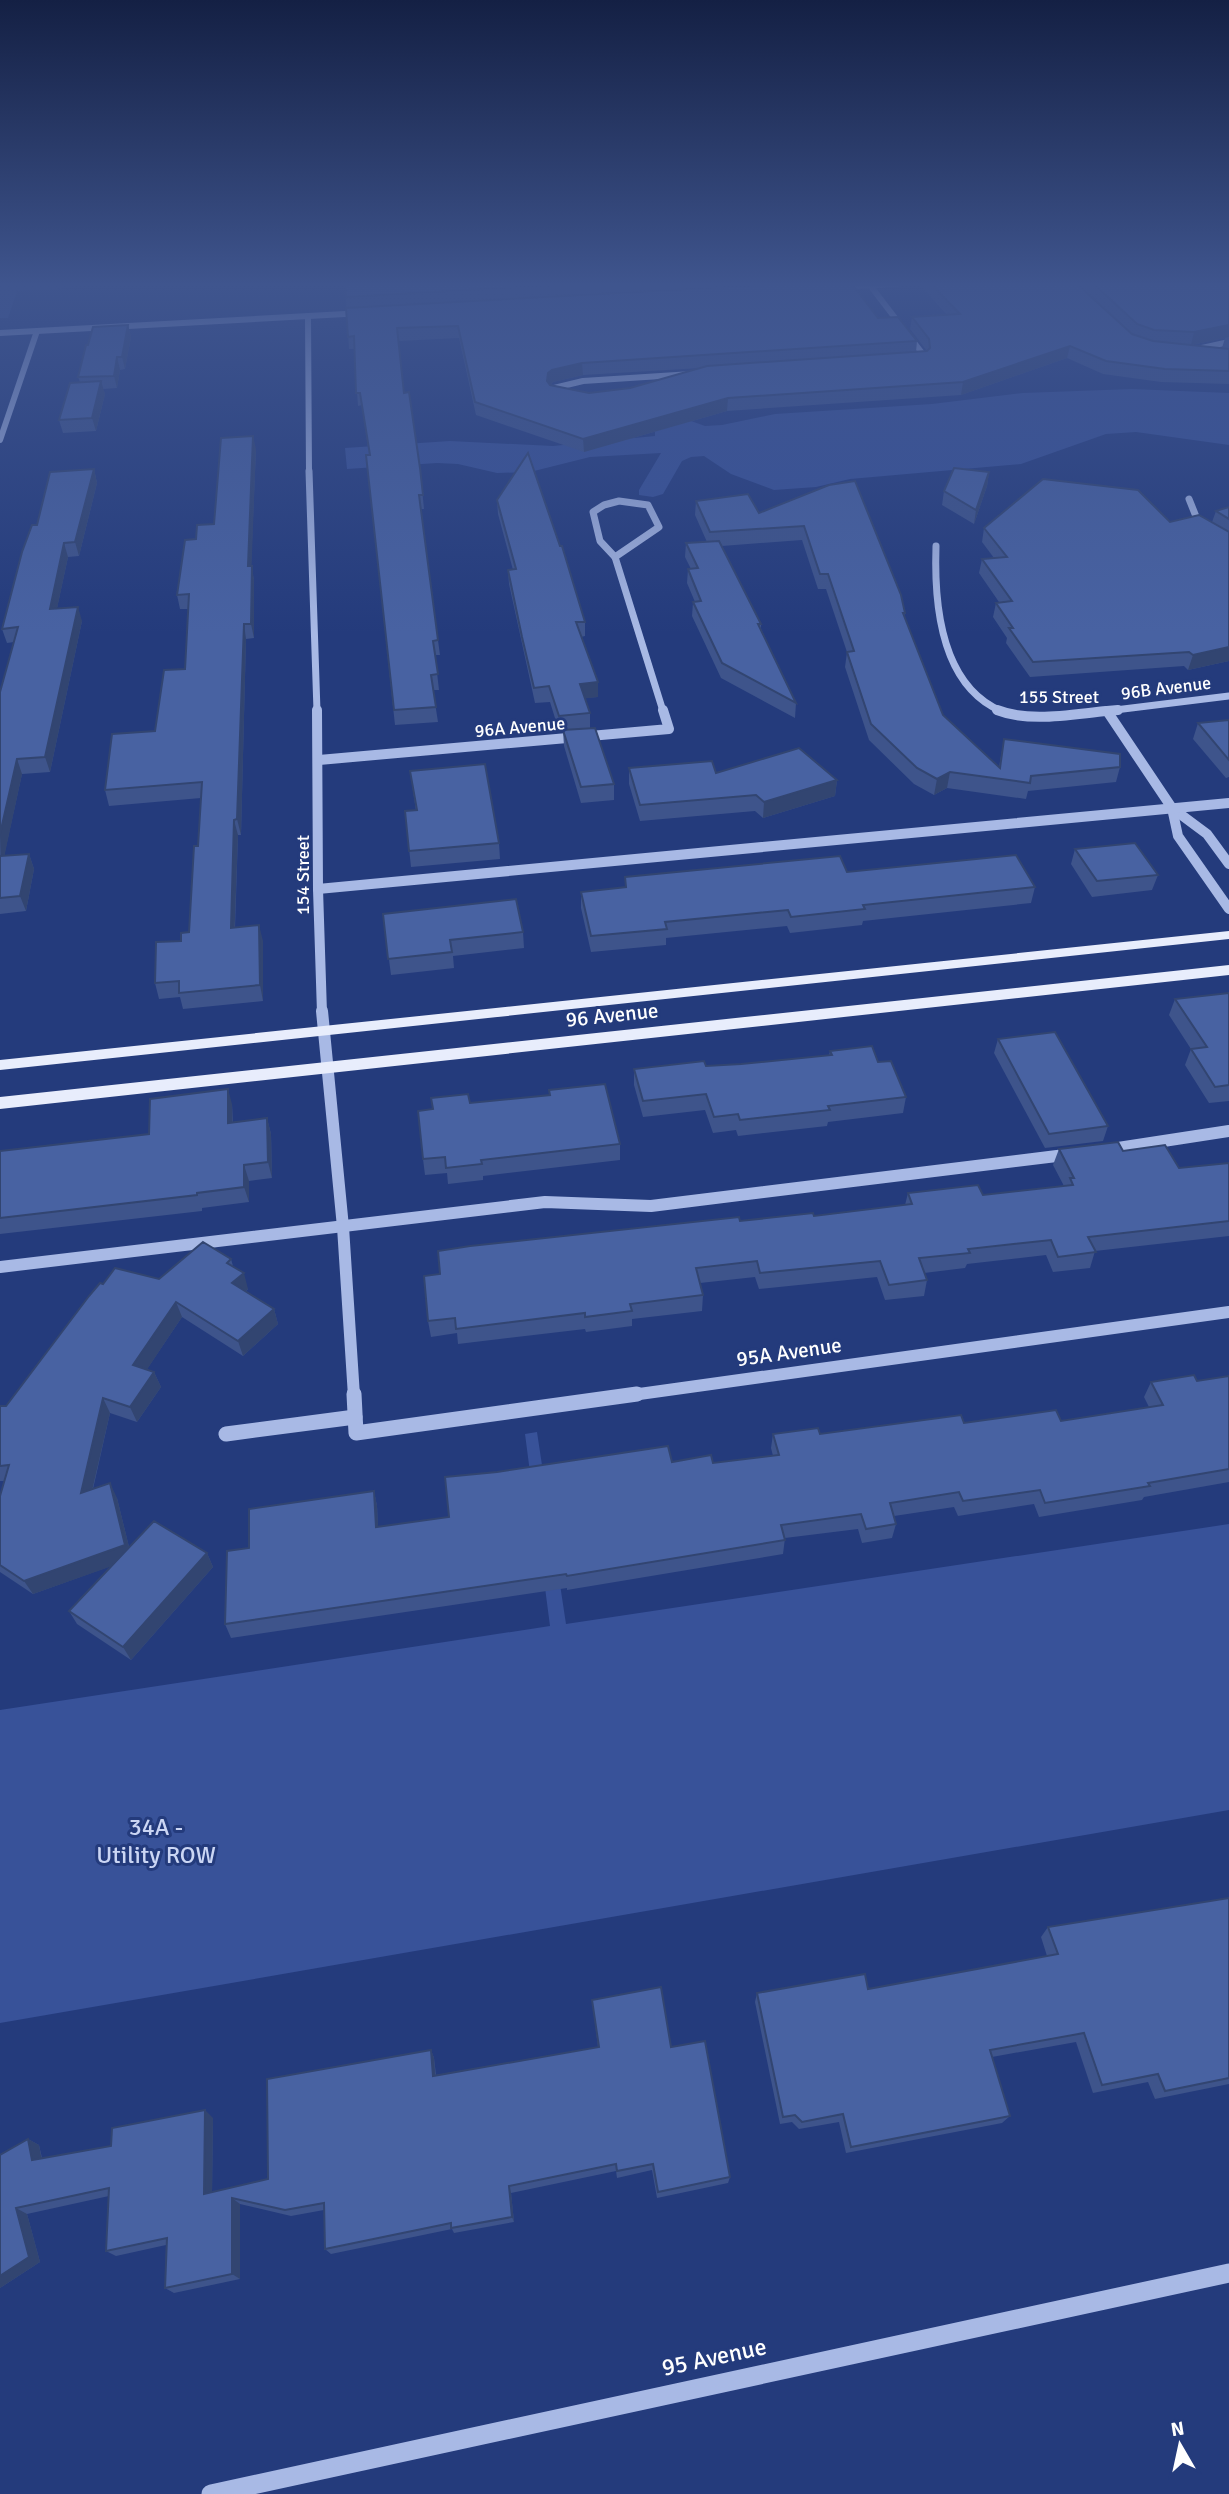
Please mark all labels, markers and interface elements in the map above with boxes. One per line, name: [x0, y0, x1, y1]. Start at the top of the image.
street label: 96B Avenue: [1120, 672, 1212, 704]
street label: 155 Street: [1019, 686, 1099, 708]
street label: 96A Avenue: [474, 712, 566, 742]
street label: 154 Street: [292, 835, 314, 915]
street label: 96 Avenue: [564, 997, 660, 1033]
street label: 95A Avenue: [735, 1332, 843, 1372]
park label: 34A - Utility ROW: [96, 1812, 216, 1870]
street label: 95 Avenue: [659, 2331, 769, 2383]
north arrow: [1145, 2410, 1215, 2480]
text: N: [1169, 2416, 1186, 2442]

